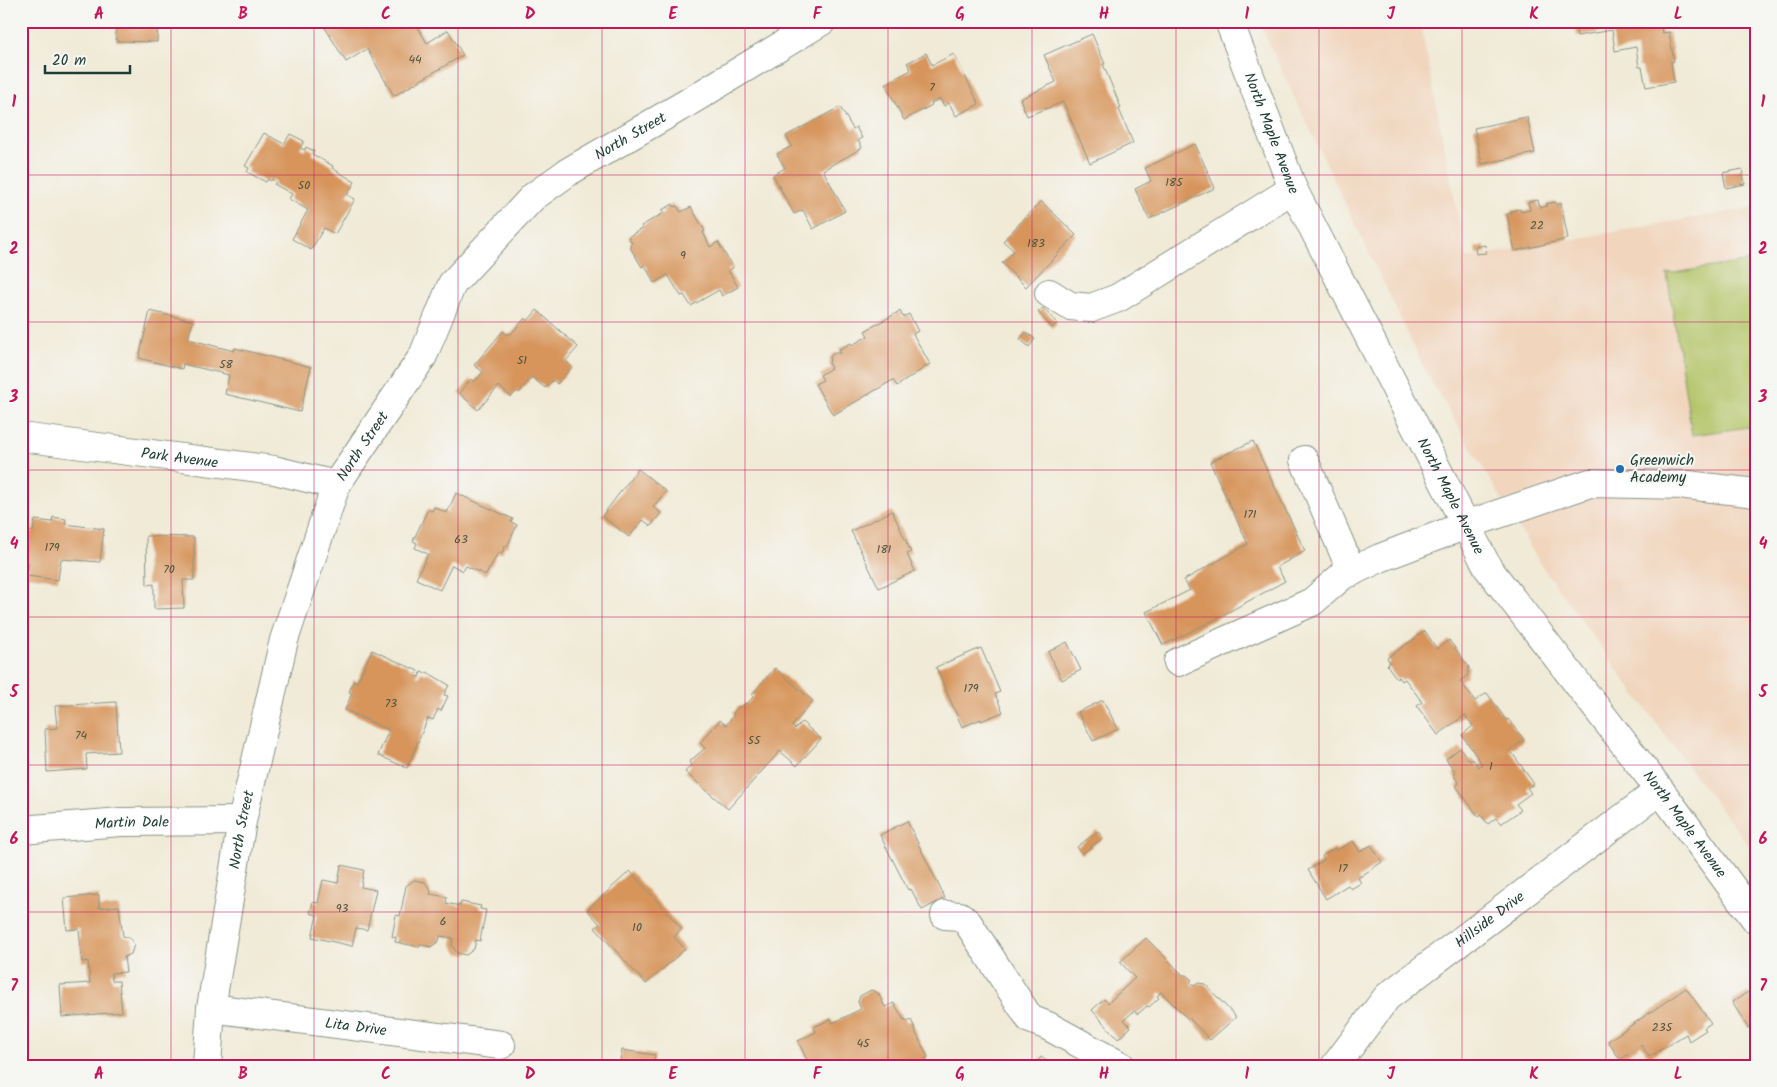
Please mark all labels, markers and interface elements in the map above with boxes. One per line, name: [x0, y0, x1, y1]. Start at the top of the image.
text: A: [94, 2, 104, 27]
text: B: [238, 2, 248, 27]
text: C: [381, 2, 391, 27]
text: D: [525, 2, 536, 27]
text: E: [669, 2, 679, 27]
text: F: [813, 2, 823, 27]
text: G: [955, 2, 965, 27]
text: H: [1099, 2, 1109, 27]
text: I: [1245, 2, 1250, 27]
text: J: [1387, 2, 1396, 27]
text: K: [1529, 2, 1539, 27]
text: L: [1674, 2, 1682, 27]
scale bar: [45, 42, 130, 74]
text: 20 m: [52, 49, 86, 73]
house number: 44: [408, 50, 422, 69]
street label: North Maple Avenue: [1237, 69, 1305, 199]
house number: 7: [929, 78, 935, 97]
text: 1: [12, 90, 17, 115]
text: 1: [1761, 90, 1766, 115]
street label: North Street: [590, 106, 671, 167]
house number: 185: [1165, 173, 1184, 192]
house number: 50: [298, 176, 310, 195]
house number: 22: [1530, 216, 1544, 235]
house number: 183: [1027, 234, 1045, 253]
text: 2: [9, 237, 19, 262]
text: 2: [1758, 237, 1768, 262]
house number: 9: [680, 246, 686, 265]
house number: 51: [517, 351, 527, 370]
house number: 58: [219, 355, 234, 374]
text: 3: [9, 385, 19, 410]
text: 3: [1758, 385, 1768, 410]
street label: North Street: [331, 407, 396, 486]
street label: North Maple Avenue: [1410, 434, 1490, 559]
street label: Park Avenue: [140, 442, 220, 476]
place label: Greenwich Academy: [1630, 449, 1694, 490]
marker: Greenwich Academy: [1614, 463, 1626, 475]
house number: 171: [1243, 505, 1257, 524]
house number: 63: [454, 530, 468, 549]
text: 4: [10, 532, 19, 557]
text: 4: [1759, 532, 1768, 557]
house number: 179: [44, 538, 60, 557]
house number: 181: [877, 540, 892, 559]
house number: 70: [163, 560, 175, 579]
house number: 179: [963, 679, 979, 698]
text: 5: [9, 680, 20, 705]
text: 5: [1758, 680, 1769, 705]
house number: 73: [385, 694, 397, 713]
house number: 74: [75, 726, 87, 745]
house number: 55: [748, 731, 762, 750]
house number: 1: [1489, 757, 1493, 776]
street label: North Maple Avenue: [1636, 766, 1732, 884]
street label: North Street: [223, 788, 262, 871]
street label: Martin Dale: [94, 811, 169, 837]
text: 6: [10, 827, 19, 852]
text: 6: [1759, 827, 1768, 852]
house number: 17: [1338, 859, 1348, 878]
street label: Hillside Drive: [1450, 885, 1530, 955]
house number: 93: [336, 899, 348, 918]
house number: 6: [440, 912, 446, 931]
house number: 10: [632, 918, 642, 937]
text: 7: [10, 974, 18, 999]
text: 7: [1759, 974, 1767, 999]
street label: Lita Drive: [323, 1012, 388, 1043]
house number: 235: [1652, 1018, 1674, 1037]
house number: 45: [856, 1034, 871, 1053]
text: A: [94, 1062, 104, 1087]
text: B: [238, 1062, 248, 1087]
text: C: [381, 1062, 391, 1087]
text: D: [525, 1062, 536, 1087]
text: E: [669, 1062, 679, 1087]
text: F: [813, 1062, 823, 1087]
text: G: [955, 1062, 965, 1087]
text: H: [1099, 1062, 1109, 1087]
text: I: [1245, 1062, 1250, 1087]
text: J: [1387, 1062, 1396, 1087]
text: K: [1529, 1062, 1539, 1087]
text: L: [1674, 1062, 1682, 1087]

